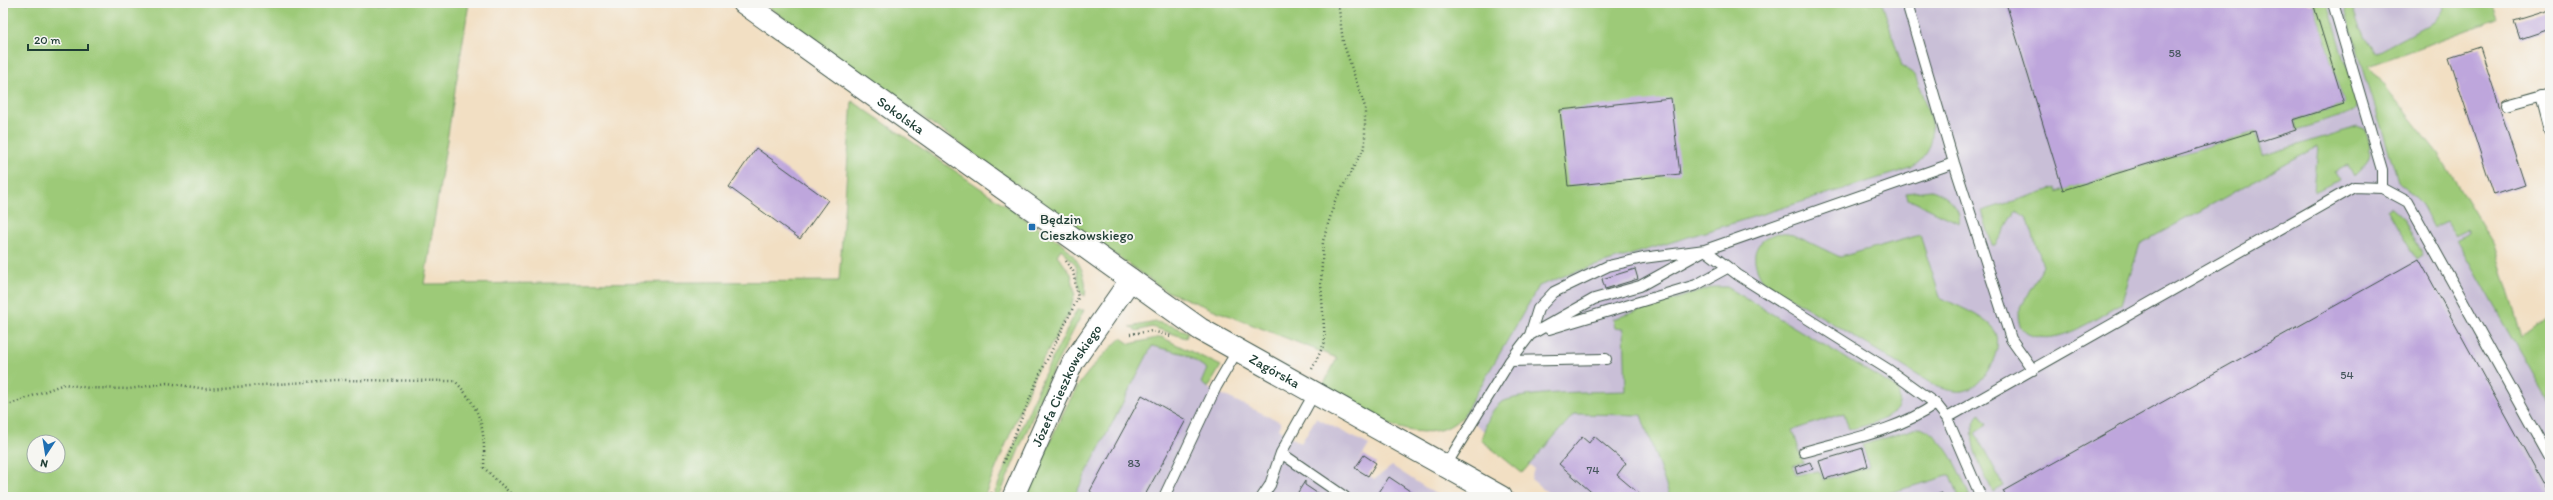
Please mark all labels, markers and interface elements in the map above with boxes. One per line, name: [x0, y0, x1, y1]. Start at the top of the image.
scale bar: [28, 26, 88, 52]
text: 20 m: [34, 33, 61, 47]
house number: 58: [2169, 46, 2182, 60]
street label: Sokolska: [874, 93, 928, 139]
place label: Będzin Cieszkowskiego: [1040, 211, 1134, 244]
marker: Będzin Cieszkowskiego: [1027, 222, 1037, 232]
street label: Józefa Cieszkowskiego: [1028, 321, 1106, 449]
street label: Zagórska: [1246, 350, 1303, 392]
house number: 54: [2340, 368, 2354, 382]
north arrow: [26, 434, 66, 474]
text: N: [39, 456, 49, 470]
house number: 83: [1127, 456, 1141, 470]
house number: 74: [1586, 463, 1600, 477]

